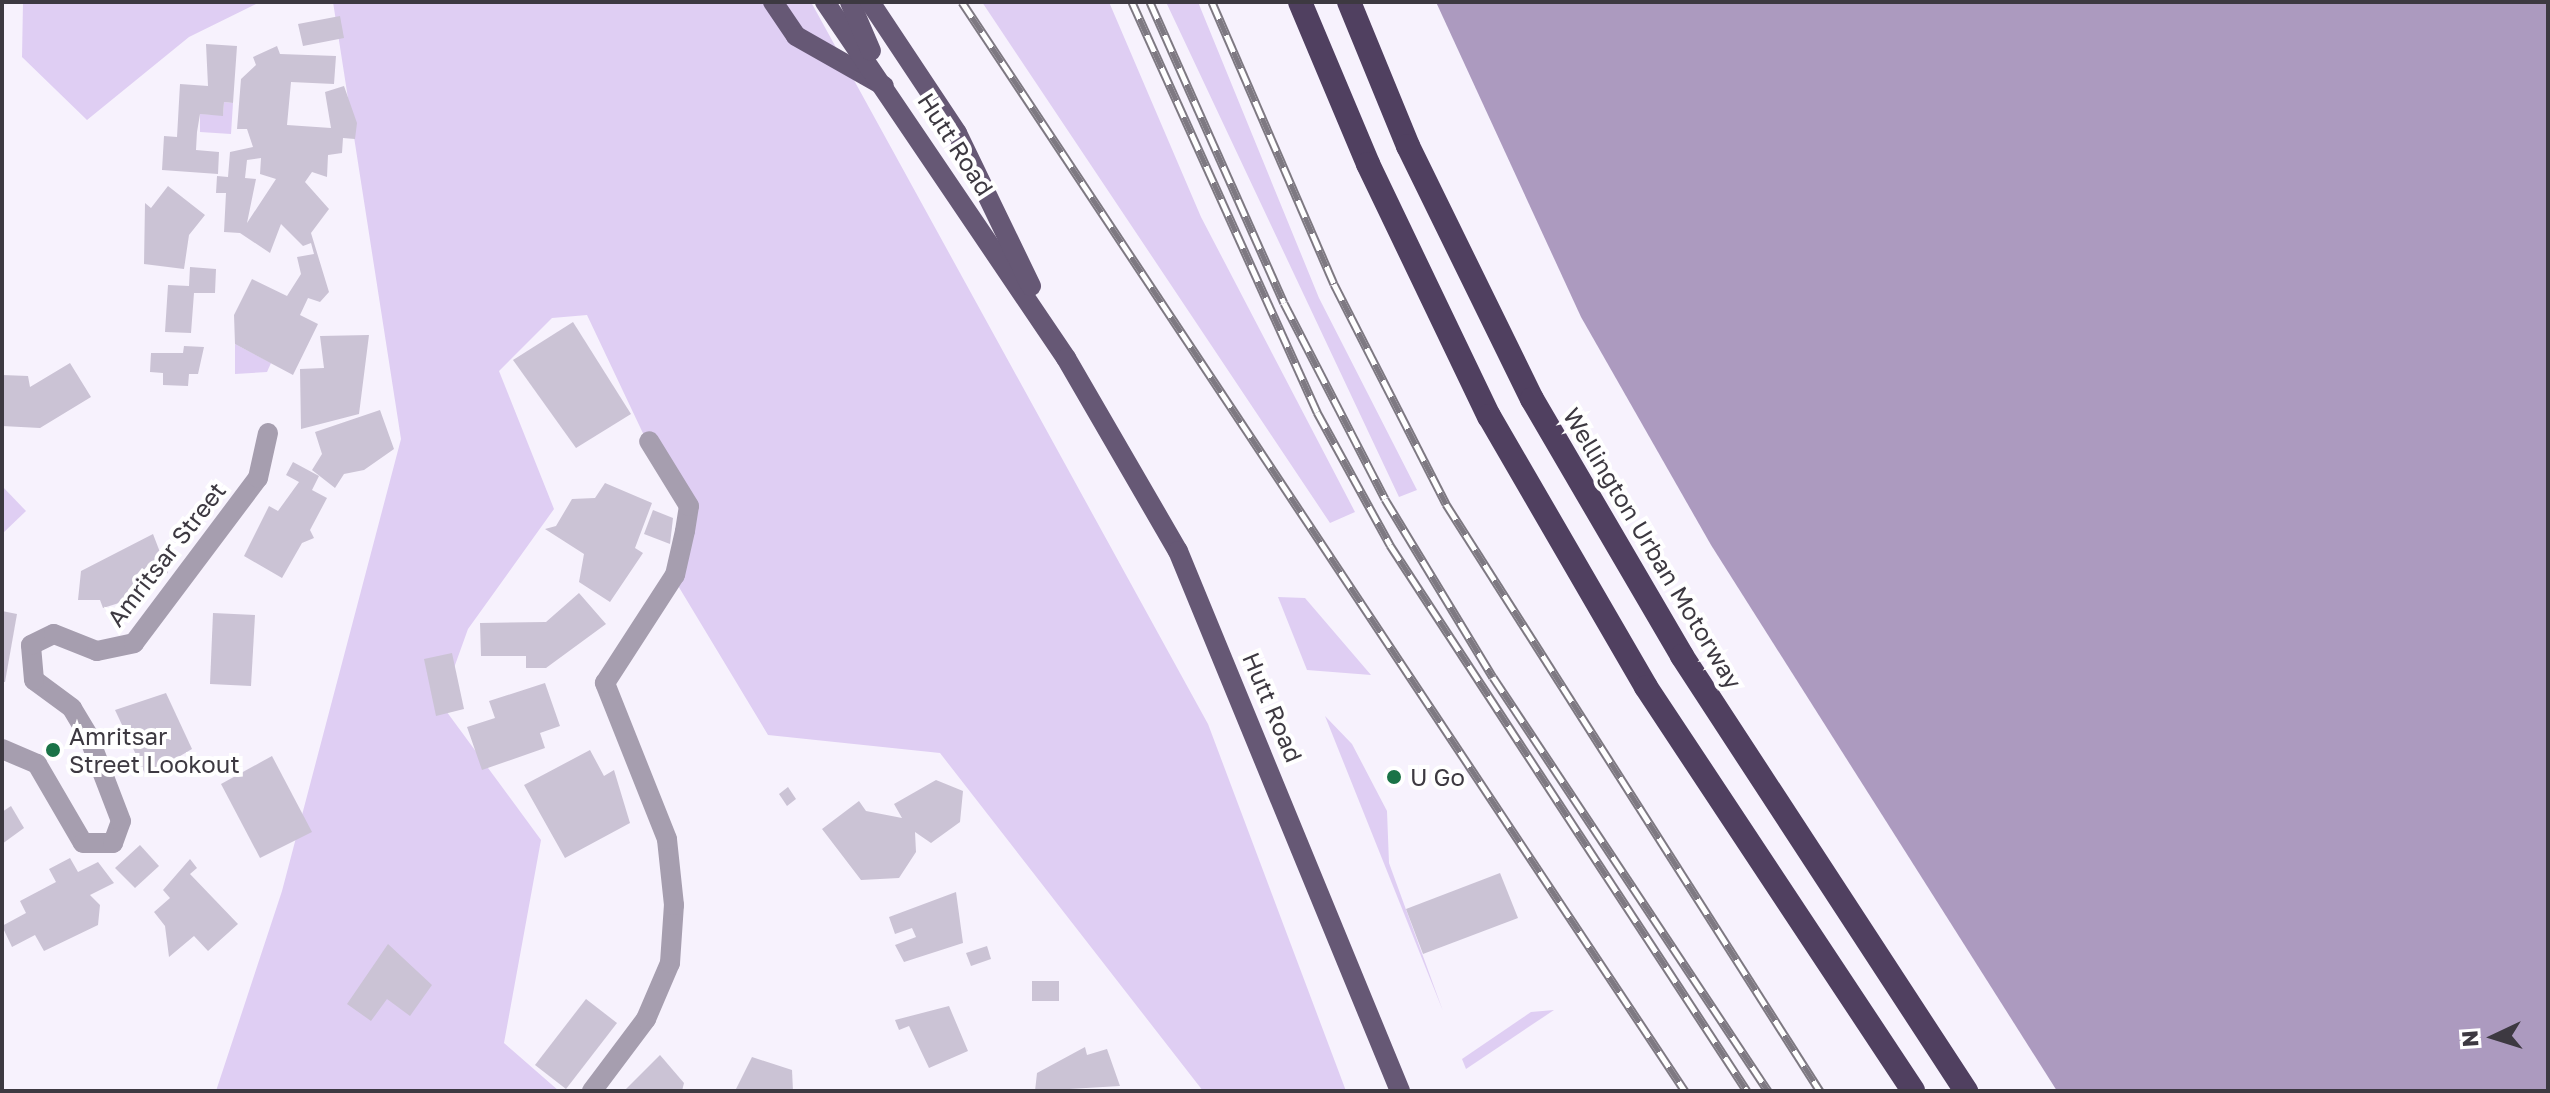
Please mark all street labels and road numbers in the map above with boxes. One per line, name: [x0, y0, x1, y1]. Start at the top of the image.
street label: Hutt Road: [912, 87, 1000, 201]
street label: Wellington Urban Motorway: [1558, 402, 1748, 694]
street label: Amritsar Street: [101, 476, 231, 632]
street label: Hutt Road: [1237, 648, 1309, 766]

